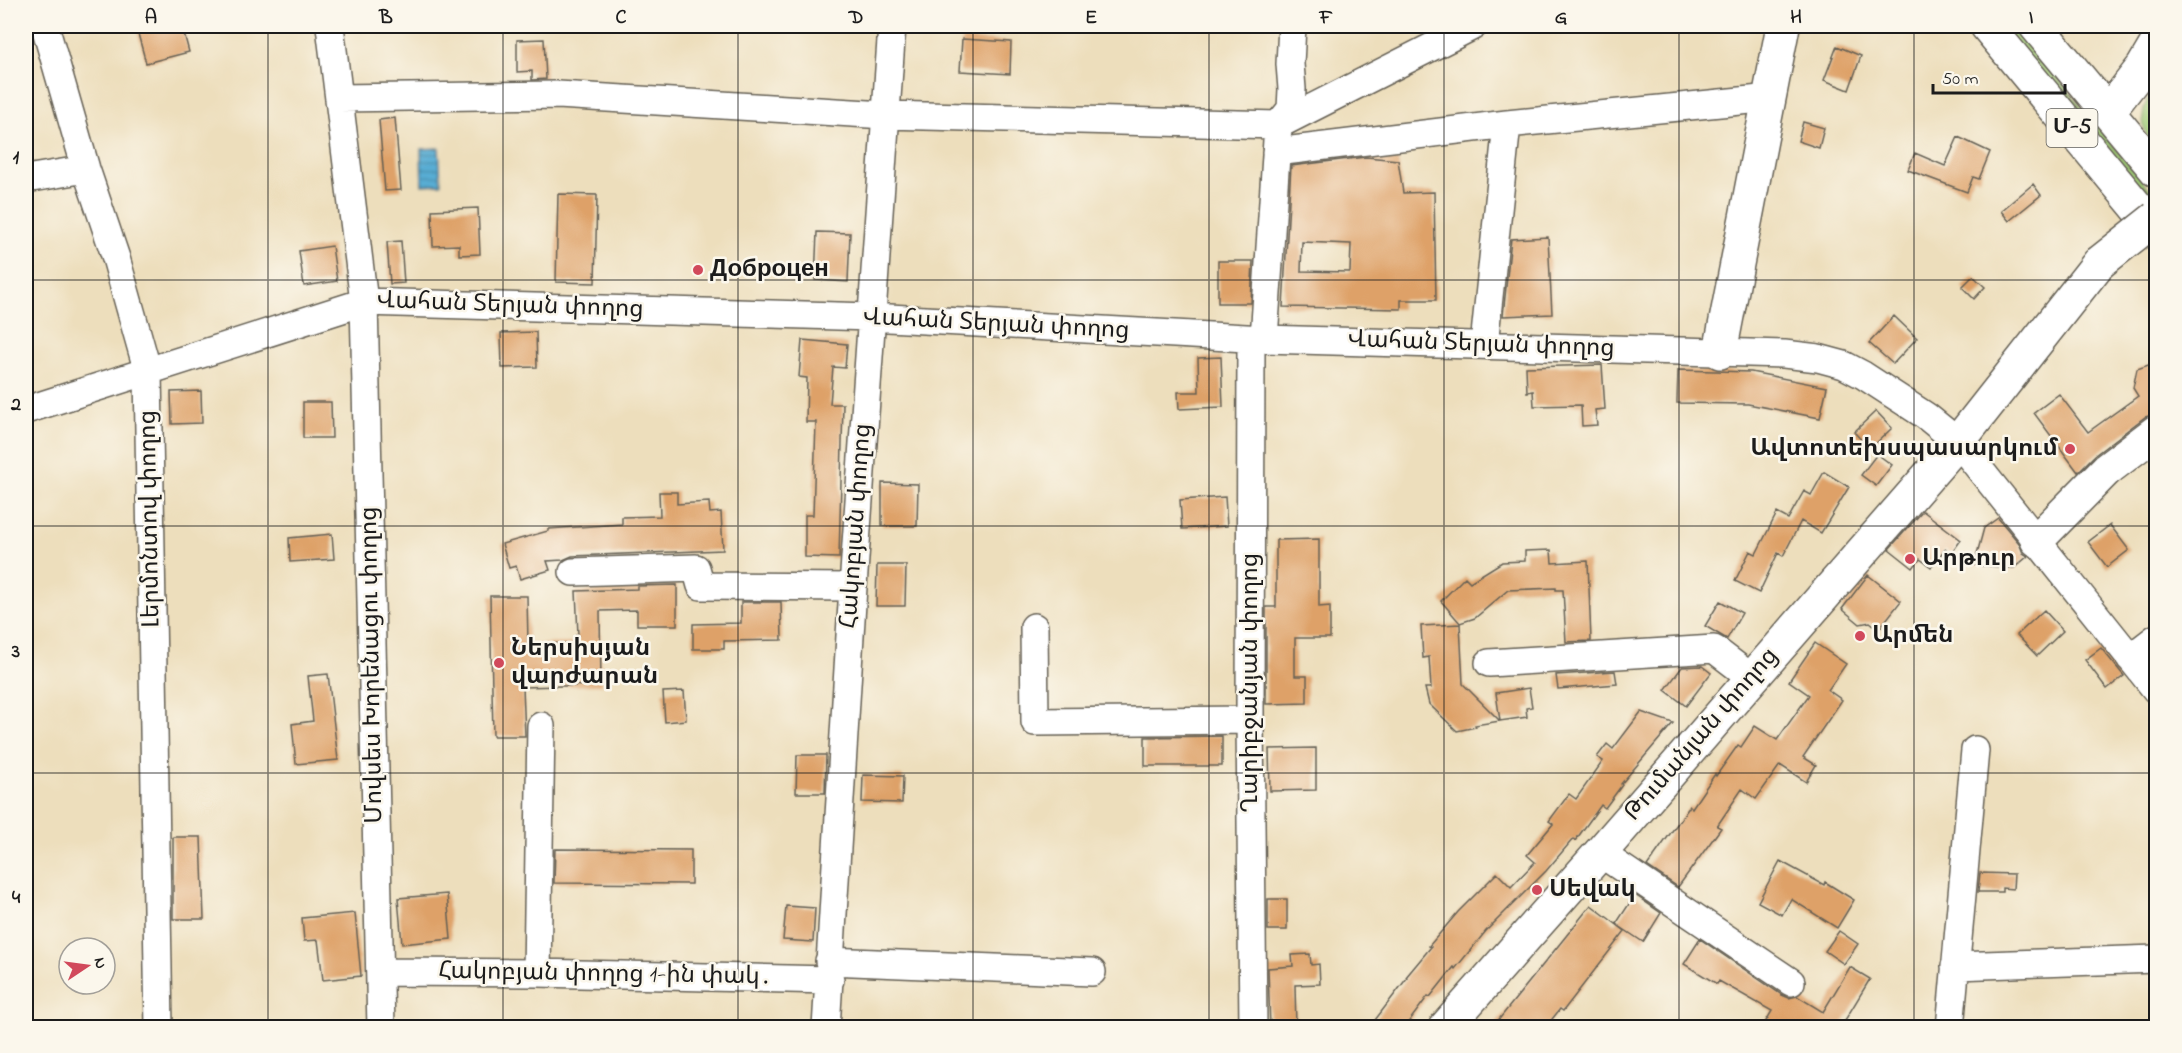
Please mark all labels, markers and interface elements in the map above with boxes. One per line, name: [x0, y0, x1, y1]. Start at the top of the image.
text: A: [145, 4, 157, 33]
text: B: [378, 4, 393, 33]
text: C: [616, 4, 627, 33]
text: D: [848, 4, 863, 33]
text: E: [1085, 4, 1097, 33]
text: F: [1319, 4, 1333, 33]
text: G: [1555, 4, 1568, 33]
text: H: [1790, 4, 1802, 33]
text: I: [2029, 4, 2034, 33]
scale bar: [1933, 57, 2065, 95]
text: 50 m: [1942, 67, 1979, 93]
road number: Մ-5: [2046, 109, 2098, 147]
text: 1: [13, 144, 20, 173]
place label: Доброцен: [710, 253, 829, 288]
marker: Доброцен: [691, 263, 705, 277]
street label: Վահան Տերյան փողոց: [376, 284, 644, 328]
street label: Վահան Տերյան փողոց: [862, 301, 1130, 349]
street label: Վահան Տերյան փողոց: [1347, 323, 1615, 367]
text: 2: [10, 391, 21, 420]
street label: Լերմոնտով փողոց: [132, 410, 170, 628]
street label: Հակոբյան փողոց: [832, 422, 882, 630]
place label: Ավտոտեխսպասարկում: [1750, 432, 2058, 467]
marker: Ավտոտեխսպասարկում: [2063, 442, 2077, 456]
street label: Մովսես Խորենացու փողոց: [353, 506, 393, 824]
place label: Արթուր: [1922, 542, 2015, 577]
marker: Արթուր: [1903, 552, 1917, 566]
street label: Ղարիբջանյան փողոց: [1234, 553, 1269, 813]
place label: Արմեն: [1872, 619, 1954, 654]
marker: Արմեն: [1853, 629, 1867, 643]
place label: Ներսիսյան վարժարան: [511, 632, 658, 695]
text: 3: [11, 638, 20, 667]
street label: Թումանյան փողոց: [1617, 640, 1787, 830]
marker: Ներսիսյան վարժարան: [492, 656, 506, 670]
place label: Սեվակ: [1549, 873, 1636, 908]
marker: Սեվակ: [1530, 883, 1544, 897]
text: 4: [12, 884, 21, 913]
north arrow: [57, 936, 117, 996]
text: N: [87, 955, 113, 971]
street label: Հակոբյան փողոց 1-ին փակ․: [438, 955, 772, 995]

